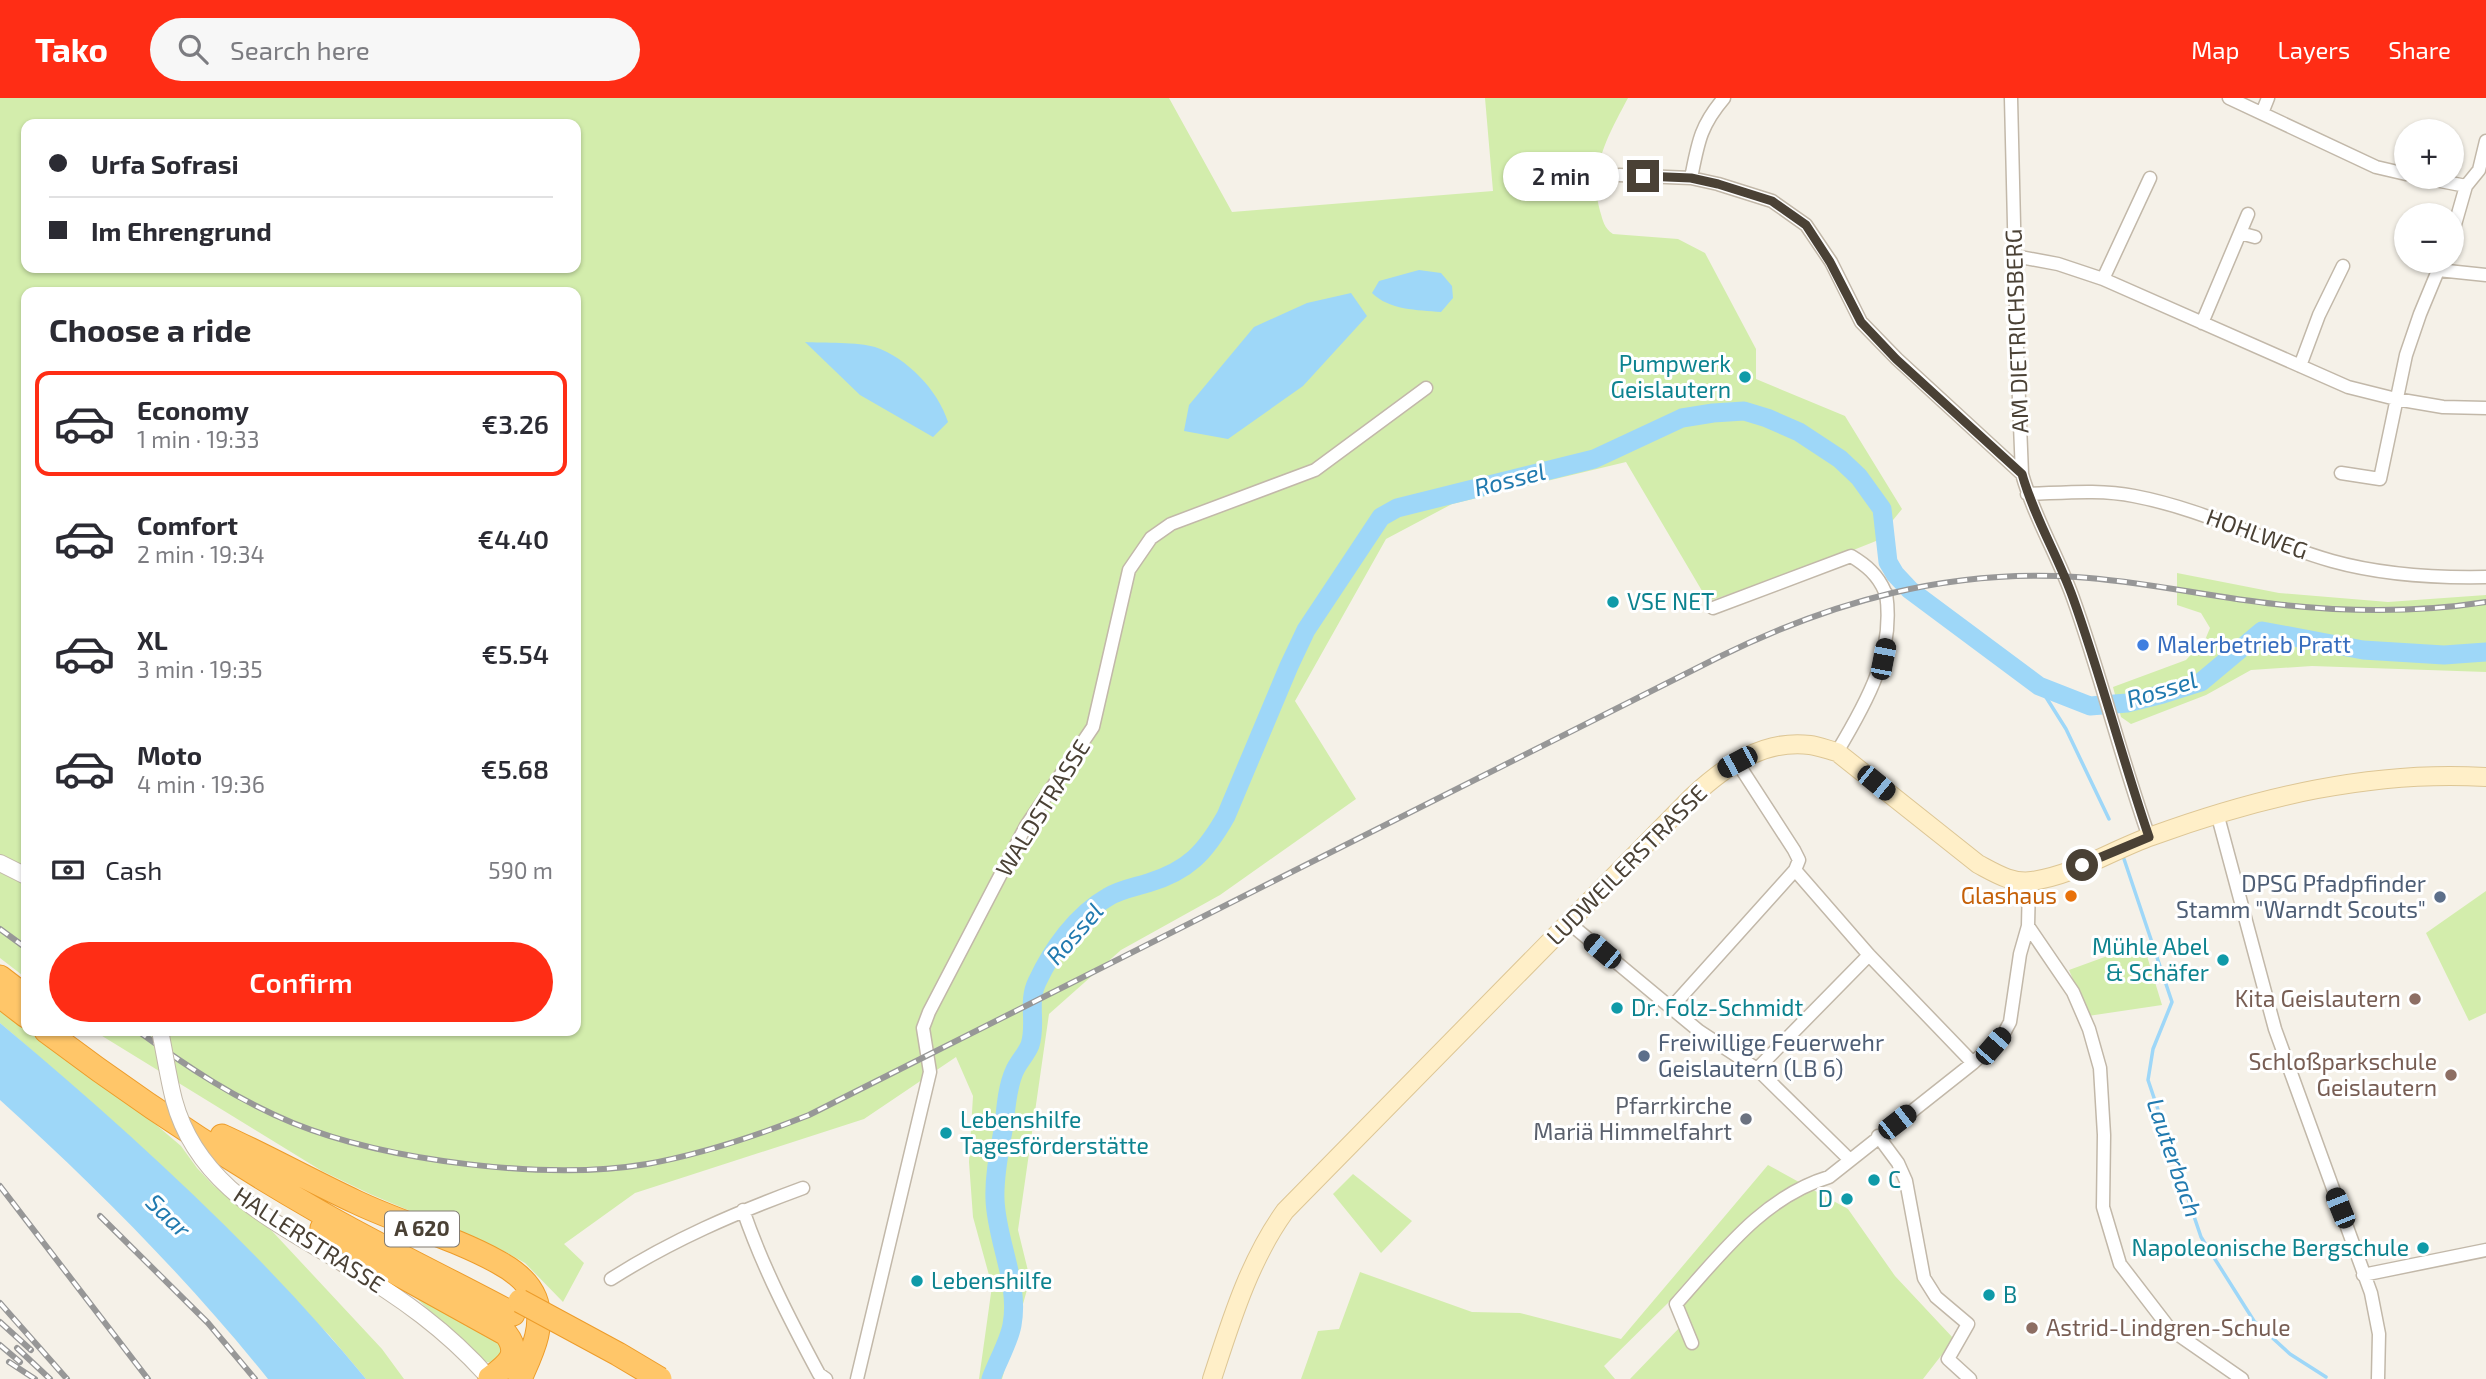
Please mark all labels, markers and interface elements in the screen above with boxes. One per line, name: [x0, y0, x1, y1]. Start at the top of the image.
search box: [150, 18, 640, 81]
text: Tako: [35, 29, 108, 69]
icon: search: [174, 30, 212, 68]
text: Search here: [230, 34, 370, 65]
text: Map: [2191, 35, 2239, 64]
text: Layers: [2277, 35, 2350, 64]
text: Share: [2388, 35, 2451, 64]
map controls: [2394, 119, 2464, 273]
button: +: [2394, 119, 2464, 189]
text: Urfa Sofrasi: [91, 148, 239, 179]
callout: 2 min: [1503, 152, 1618, 200]
route end: [1627, 160, 1659, 192]
text: 2 min: [1532, 162, 1590, 190]
button: −: [2394, 203, 2464, 273]
text: Im Ehrengrund: [91, 215, 272, 246]
street label: AM DIETRICHSBERG: [1998, 228, 2034, 434]
text: Choose a ride: [49, 310, 252, 348]
place label: Pumpwerk Geislautern: [1611, 349, 1731, 403]
marker: Pumpwerk Geislautern: [1737, 369, 1753, 385]
icon: car: [53, 392, 116, 455]
text: Economy: [137, 394, 249, 425]
text: €3.26: [482, 408, 549, 439]
text: 1 min · 19:33: [137, 425, 260, 453]
water label: Rossel: [1471, 456, 1548, 501]
street label: HOHLWEG: [2203, 502, 2312, 564]
icon: car: [53, 507, 116, 570]
text: Comfort: [137, 509, 238, 540]
text: €4.40: [478, 523, 549, 554]
text: 2 min · 19:34: [137, 540, 265, 568]
place label: VSE NET: [1627, 587, 1714, 615]
marker: VSE NET: [1605, 594, 1621, 610]
icon: car: [53, 622, 116, 685]
text: XL: [137, 624, 168, 655]
place label: Malerbetrieb Pratt: [2157, 630, 2351, 658]
car: [1869, 636, 1898, 682]
marker: Malerbetrieb Pratt: [2135, 637, 2151, 653]
text: €5.54: [482, 638, 549, 669]
text: 3 min · 19:35: [137, 655, 263, 683]
water label: Rossel: [2123, 664, 2200, 713]
street label: WALDSTRASSE: [989, 734, 1095, 881]
icon: car: [53, 737, 116, 800]
text: Moto: [137, 739, 202, 770]
car: [1714, 743, 1761, 781]
text: €5.68: [481, 753, 549, 784]
car: [1854, 762, 1899, 804]
text: 4 min · 19:36: [137, 770, 265, 798]
street label: LUDWEILERSTRASSE: [1540, 778, 1712, 950]
route start: [2066, 849, 2098, 881]
icon: cash: [49, 851, 87, 889]
text: Cash: [105, 854, 162, 885]
text: 590 m: [488, 856, 553, 884]
place label: DPSG Pfadpfinder Stamm "Warndt Scouts": [2176, 869, 2426, 923]
place label: Glashaus: [1961, 881, 2057, 909]
marker: Glashaus: [2063, 888, 2079, 904]
marker: DPSG Pfadpfinder Stamm "Warndt Scouts": [2432, 889, 2448, 905]
water label: Rossel: [1039, 896, 1109, 970]
car: [1580, 929, 1625, 973]
place label: Mühle Abel & Schäfer: [2092, 932, 2209, 986]
button: Confirm: [49, 942, 553, 1022]
marker: Mühle Abel & Schäfer: [2215, 952, 2231, 968]
place label: Kita Geislautern: [2235, 984, 2401, 1012]
marker: Kita Geislautern: [2407, 991, 2423, 1007]
place label: Dr. Folz-Schmidt: [1631, 993, 1803, 1021]
marker: Dr. Folz-Schmidt: [1609, 1000, 1625, 1016]
car: [1972, 1023, 2015, 1069]
place label: Freiwillige Feuerwehr Geislautern (LB 6): [1658, 1028, 1884, 1082]
place label: Schloßparkschule Geislautern: [2249, 1047, 2437, 1101]
marker: Freiwillige Feuerwehr Geislautern (LB 6): [1636, 1048, 1652, 1064]
marker: Schloßparkschule Geislautern: [2443, 1067, 2459, 1083]
place label: Pfarrkirche Mariä Himmelfahrt: [1533, 1091, 1732, 1145]
water label: Lauterbach: [2142, 1094, 2209, 1221]
car: [1874, 1101, 1921, 1143]
place label: Lebenshilfe Tagesförderstätte: [960, 1105, 1149, 1159]
marker: Pfarrkirche Mariä Himmelfahrt: [1738, 1111, 1754, 1127]
marker: Lebenshilfe Tagesförderstätte: [938, 1125, 954, 1141]
place label: C: [1888, 1165, 1901, 1193]
marker: C: [1866, 1172, 1882, 1188]
street label: HALLERSTRASSE: [229, 1180, 390, 1298]
place label: D: [1818, 1184, 1833, 1212]
car: [2323, 1185, 2358, 1231]
water label: Saar: [141, 1187, 198, 1243]
marker: D: [1839, 1191, 1855, 1207]
road number: A 620: [385, 1212, 459, 1246]
place label: Napoleonische Bergschule: [2132, 1233, 2409, 1261]
marker: Napoleonische Bergschule: [2415, 1240, 2431, 1256]
place label: Lebenshilfe: [931, 1266, 1052, 1294]
marker: Lebenshilfe: [909, 1273, 925, 1289]
place label: B: [2003, 1280, 2017, 1308]
marker: B: [1981, 1287, 1997, 1303]
place label: Astrid-Lindgren-Schule: [2046, 1313, 2291, 1341]
marker: Astrid-Lindgren-Schule: [2024, 1320, 2040, 1336]

